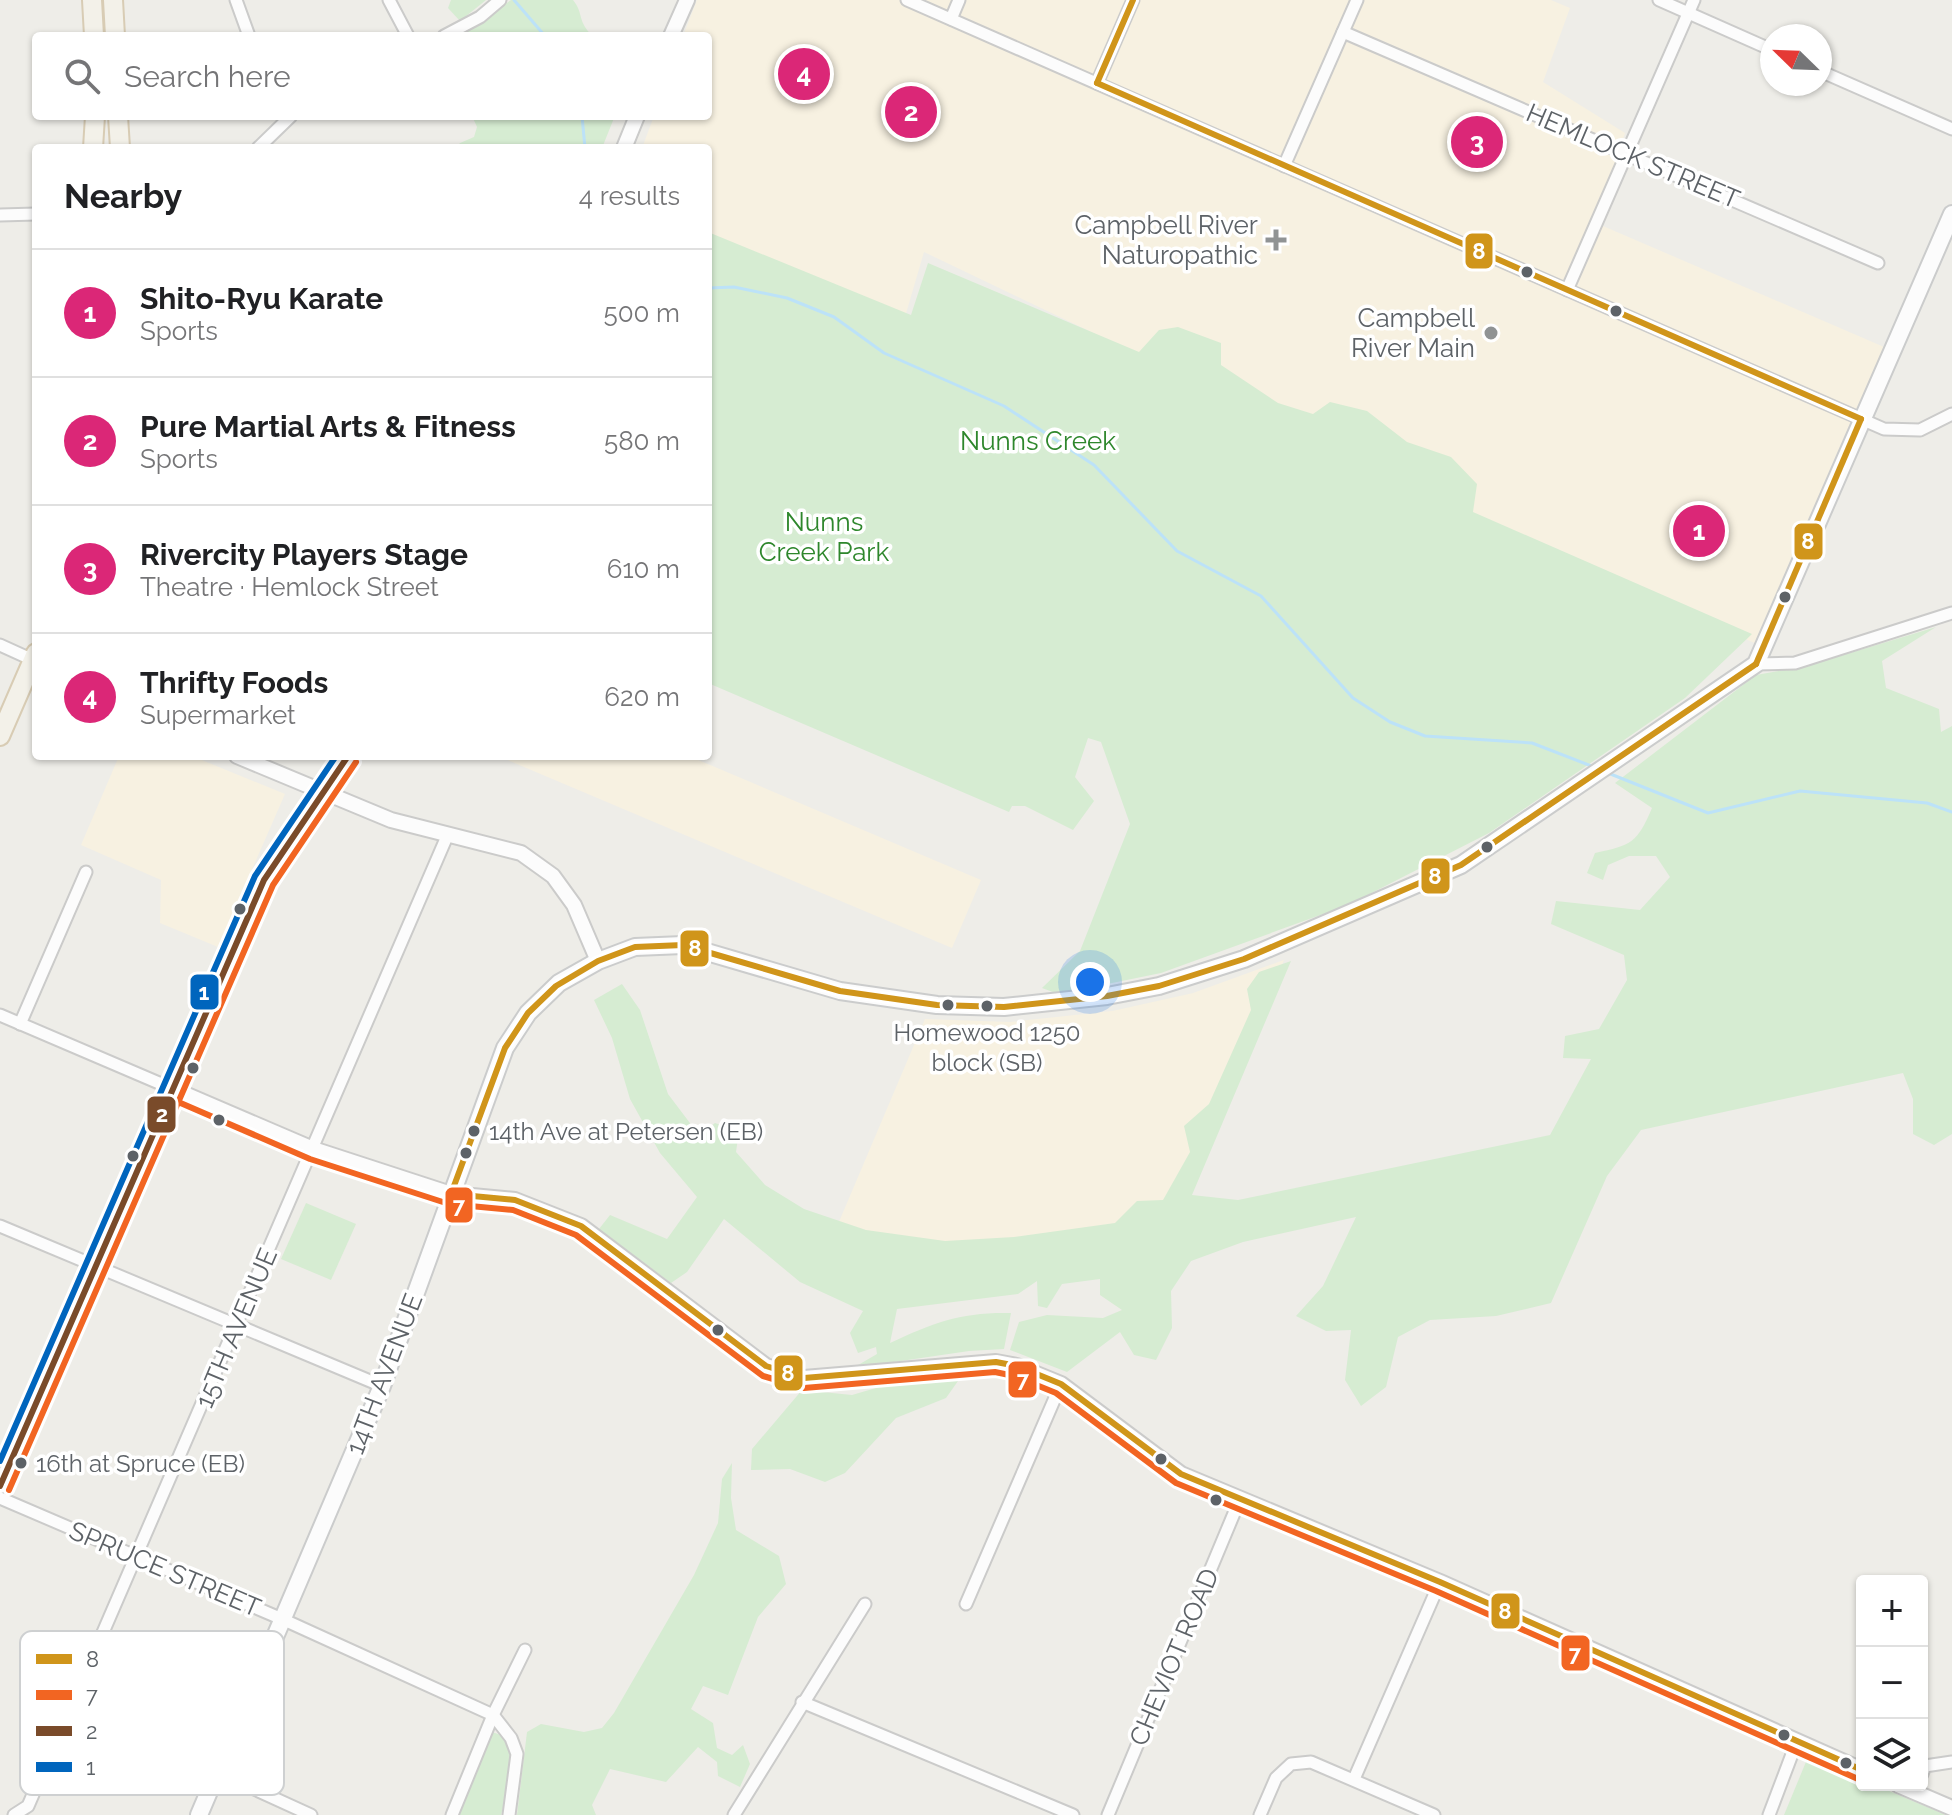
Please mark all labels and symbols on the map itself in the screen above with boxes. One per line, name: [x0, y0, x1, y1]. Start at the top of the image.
north arrow: [1760, 24, 1832, 96]
pin: 4: [778, 44, 830, 104]
pin: 2: [885, 82, 937, 142]
street label: HEMLOCK STREET: [1522, 98, 1744, 215]
pin: 3: [1451, 112, 1503, 172]
place label: Campbell River Naturopathic: [1074, 210, 1258, 270]
marker: Campbell River Naturopathic: [1265, 229, 1287, 251]
line badge: 8: [1464, 232, 1494, 270]
text: 8: [1472, 238, 1486, 264]
unlabelled marker: [1519, 264, 1535, 280]
place label: Campbell River Main: [1351, 303, 1476, 363]
unlabelled marker: [1608, 303, 1624, 319]
marker: Campbell River Main: [1482, 324, 1500, 342]
park label: Nunns Creek: [960, 426, 1116, 456]
pin: 1: [1673, 501, 1725, 561]
park label: Nunns Creek Park: [759, 507, 890, 567]
line badge: 8: [1793, 522, 1824, 561]
text: 8: [1801, 528, 1815, 554]
unlabelled marker: [1777, 589, 1793, 605]
unlabelled marker: [1479, 839, 1495, 855]
line badge: 8: [1420, 857, 1451, 895]
text: 8: [1428, 863, 1442, 889]
unlabelled marker: [232, 901, 248, 917]
line badge: 8: [679, 929, 710, 968]
text: 8: [688, 935, 702, 961]
your location: [1070, 962, 1110, 1002]
line badge: 1: [189, 973, 220, 1011]
text: 1: [199, 979, 210, 1005]
unlabelled marker: [940, 997, 956, 1013]
marker: Homewood 1250 block (SB): [979, 998, 995, 1014]
place label: Homewood 1250 block (SB): [894, 1018, 1080, 1077]
unlabelled marker: [185, 1060, 201, 1076]
line badge: 2: [146, 1095, 177, 1134]
text: 2: [156, 1101, 168, 1127]
unlabelled marker: [211, 1112, 227, 1128]
place label: 14th Ave at Petersen (EB): [489, 1117, 763, 1146]
marker: 14th Ave at Petersen (EB): [466, 1123, 482, 1139]
unlabelled marker: [458, 1145, 474, 1161]
unlabelled marker: [125, 1148, 141, 1164]
line badge: 7: [444, 1186, 474, 1224]
text: 7: [453, 1192, 466, 1218]
street label: 15TH AVENUE: [189, 1244, 283, 1412]
street label: 14TH AVENUE: [340, 1289, 428, 1459]
unlabelled marker: [710, 1322, 726, 1338]
line badge: 8: [773, 1354, 804, 1392]
text: 8: [781, 1360, 795, 1386]
line badge: 7: [1007, 1360, 1038, 1399]
text: 7: [1017, 1366, 1030, 1392]
place label: 16th at Spruce (EB): [36, 1449, 245, 1478]
unlabelled marker: [1153, 1451, 1169, 1467]
marker: 16th at Spruce (EB): [13, 1455, 29, 1471]
unlabelled marker: [1208, 1492, 1224, 1508]
street label: SPRUCE STREET: [65, 1515, 265, 1623]
street label: CHEVIOT ROAD: [1123, 1564, 1225, 1750]
line badge: 8: [1490, 1592, 1521, 1630]
text: 8: [1498, 1598, 1512, 1624]
legend: [20, 1631, 284, 1795]
line badge: 7: [1560, 1634, 1591, 1672]
text: 7: [1569, 1640, 1582, 1666]
text: 8: [86, 1646, 99, 1672]
text: 7: [86, 1682, 98, 1708]
text: 2: [86, 1718, 97, 1744]
unlabelled marker: [1776, 1727, 1792, 1743]
text: 1: [86, 1754, 95, 1780]
unlabelled marker: [1838, 1755, 1854, 1771]

